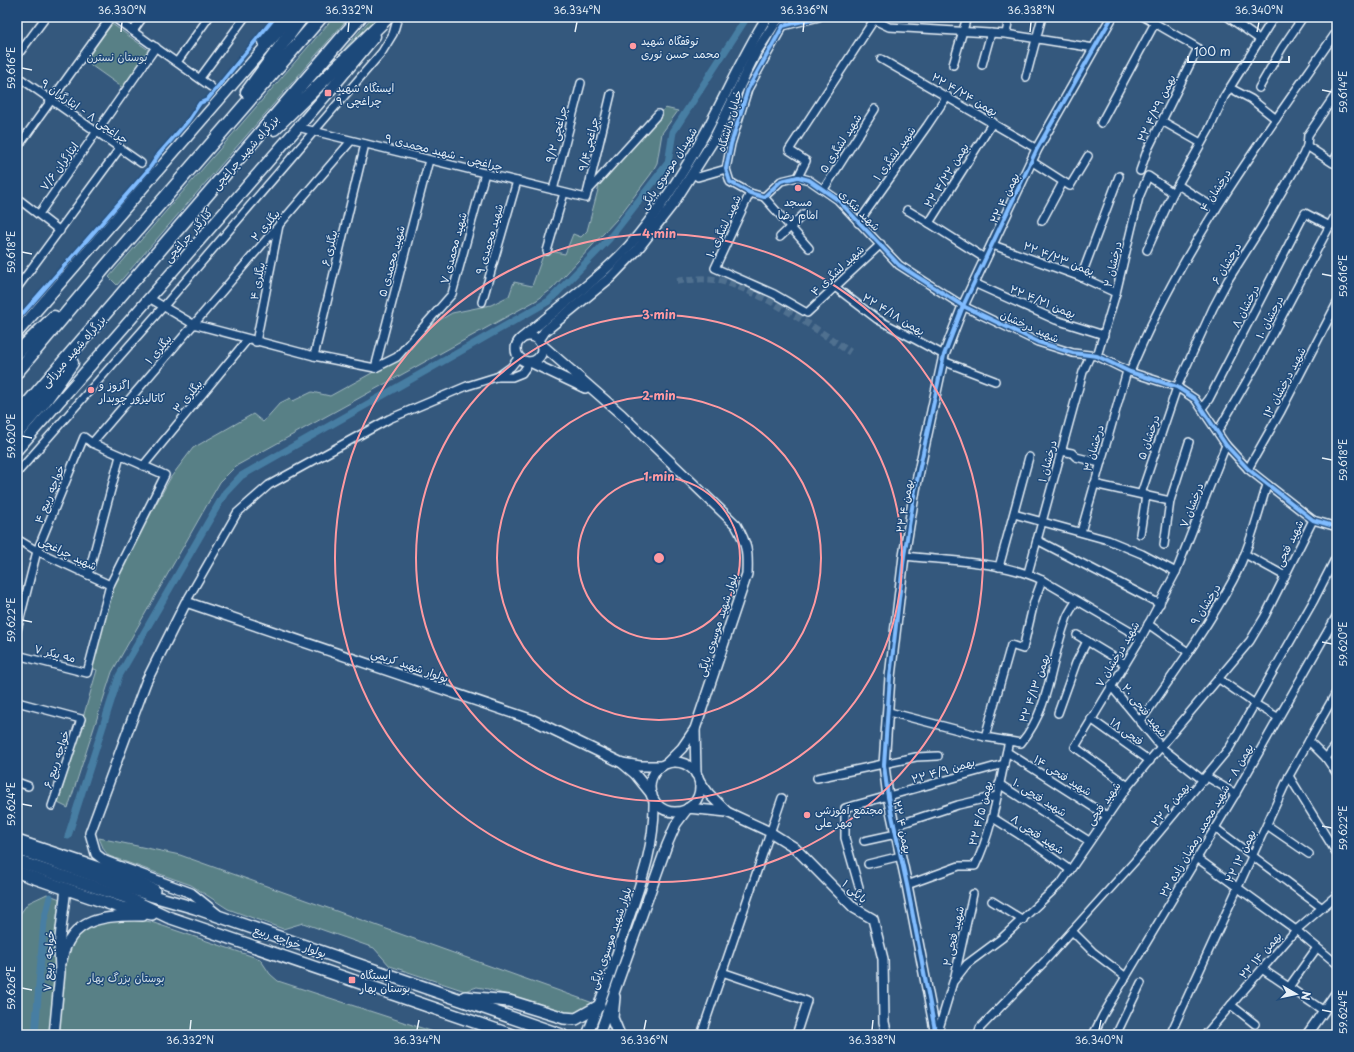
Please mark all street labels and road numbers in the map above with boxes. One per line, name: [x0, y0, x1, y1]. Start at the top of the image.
street label: ۲۲ بهمن ۴/۲۴: [929, 68, 1001, 120]
street label: ۲۲ بهمن ۴/۲۹: [1132, 72, 1180, 144]
street label: چراغچی ۸ - ایثارگران ۹: [38, 74, 132, 148]
street label: خیابان دانشگاه: [712, 88, 746, 154]
street label: ۹/۲ چراغچی: [541, 104, 571, 164]
street label: شهید لشگری ۵: [815, 110, 865, 176]
street label: بزرگراه شهید چراغچی: [208, 111, 282, 193]
street label: ۹/۴چراغچی: [573, 115, 603, 173]
street label: شهید لشگری ۱: [868, 122, 920, 184]
street label: شهیدان موسوی بایگی: [635, 123, 701, 213]
street label: ۹ چراغچی - شهید محمدی: [383, 129, 505, 175]
street label: ایثارگران ۷/۶: [36, 138, 82, 194]
street label: ۲۲ بهمن ۴/۲۲: [919, 139, 973, 211]
street label: درخشان ۴: [1195, 165, 1235, 215]
street label: ۲۲ بهمن ۴: [985, 170, 1023, 226]
street label: شهید شکری: [835, 185, 885, 235]
street label: شهید لشگری ۱۰: [701, 192, 745, 260]
street label: شهید محمدی ۹: [471, 202, 507, 276]
street label: کنارگذر چراغچی: [160, 204, 217, 266]
street label: بیگلری ۲: [246, 205, 284, 245]
street label: شهید محمدی ۷: [435, 210, 471, 286]
street label: شهید محمدی ۵: [373, 223, 409, 299]
street label: بیگلری ۶: [317, 228, 341, 268]
street label: ۲۲ بهمن ۴/۲۳: [1021, 237, 1097, 279]
street label: درخشان ۲: [1098, 239, 1126, 289]
street label: درخشان ۶: [1207, 239, 1245, 287]
street label: شهید لشگری ۴: [806, 241, 868, 299]
street label: بیگلری ۴: [245, 261, 269, 301]
street label: ۲۲ بهمن ۴/۲۱: [1007, 280, 1079, 322]
street label: درخشان ۸: [1227, 281, 1263, 331]
street label: ۲۲ بهمن ۴/۱۸: [860, 289, 928, 339]
street label: درحشان ۱۰: [1251, 292, 1287, 342]
street label: شهید درخشان: [998, 305, 1062, 347]
street label: بزرگراه شهید میرزائی: [37, 311, 109, 391]
street label: بیگلری ۱: [141, 331, 175, 367]
street label: شهید درخشان ۱۲: [1258, 344, 1310, 420]
street label: بیگلری ۳: [168, 376, 206, 416]
street label: درخشان ۵: [1132, 412, 1164, 462]
street label: درخشان ۳: [1078, 423, 1108, 473]
street label: درخشان ۱: [1033, 438, 1061, 484]
street label: خواجه ربیع ۴: [30, 462, 69, 526]
street label: ۲۲ بهمن ۴: [891, 478, 917, 534]
street label: درخشان ۷: [1175, 480, 1207, 530]
street label: شهید فتحی: [1270, 517, 1308, 569]
street label: شهید چراغچی: [36, 532, 100, 574]
street label: بلوار شهید موسوی بایگی: [692, 571, 742, 679]
street label: درخشان ۹: [1186, 580, 1224, 628]
street label: شهید درخشان ۷: [1091, 618, 1143, 690]
street label: مه پیکر ۷: [32, 640, 78, 666]
street label: بولوار شهيد كريمي: [368, 644, 451, 689]
street label: ۲۲ بهمن ۴/۱۳: [1014, 651, 1054, 725]
street label: شهید فتحی ۲۰: [1118, 680, 1172, 740]
street label: فتحی ۱۸: [1107, 713, 1147, 749]
street label: خواجه ربیع ۶: [39, 728, 74, 790]
street label: ۲۲ بهمن ۸ - شهید محمد رمضان زاده: [1155, 740, 1257, 900]
street label: شهید فتحی ۱۴: [1031, 750, 1095, 800]
street label: ۲۲ بهمن ۴/۹: [909, 753, 977, 787]
street label: شهید فتحی ۱۰: [1010, 774, 1070, 820]
street label: شهید فتحی: [1081, 778, 1125, 828]
street label: ۲۲ بهمن ۶: [1147, 778, 1193, 830]
street label: ۲۲ بهمن ۴/۵: [964, 779, 996, 847]
street label: ۲۲ بهمن ۴: [889, 799, 917, 855]
street label: شهید فتحی ۸: [1008, 810, 1068, 858]
street label: ۲۲ بهمن ۱۲: [1220, 827, 1260, 885]
street label: بایگی ۱: [839, 875, 871, 907]
street label: بلوار شهید موسوی بایگی: [584, 884, 636, 992]
street label: شهید فتحی ۲: [938, 904, 968, 968]
street label: بولوار خواجه ربیع: [251, 921, 329, 962]
street label: ۲۲ بهمن ۱۴: [1235, 928, 1285, 982]
street label: خواجه ربیع ۷: [38, 930, 59, 992]

